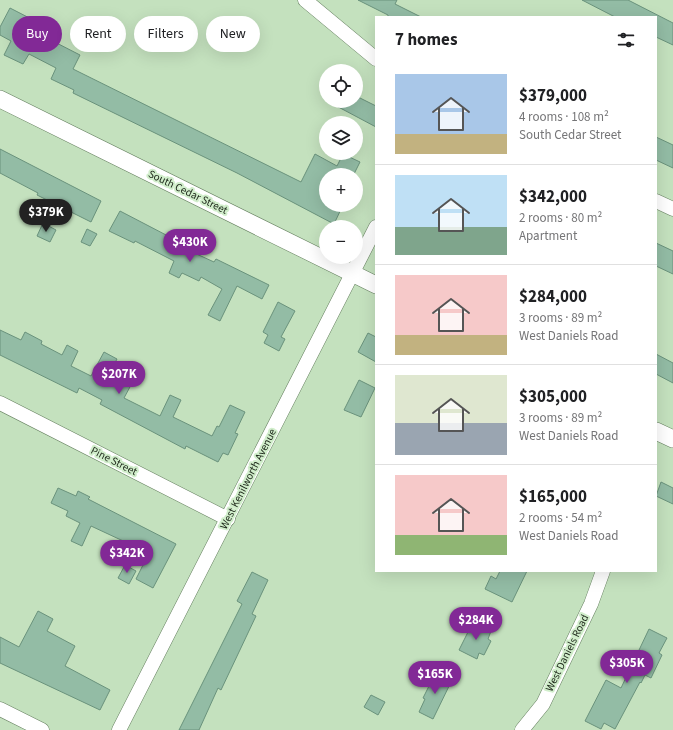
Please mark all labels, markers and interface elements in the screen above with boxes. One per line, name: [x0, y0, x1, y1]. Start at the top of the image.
chip: Buy: [12, 16, 62, 52]
chip: Rent: [70, 16, 126, 52]
chip: Filters: [134, 16, 198, 52]
chip: New: [206, 16, 260, 52]
text: 7 homes: [395, 28, 457, 52]
icon: filters: [615, 29, 637, 51]
map controls: [319, 64, 363, 264]
button: locate: [319, 64, 363, 108]
text: $379,000: [519, 84, 587, 108]
icon: home: [427, 90, 475, 138]
text: 4 rooms · 108 m²: [519, 108, 609, 126]
button: layers: [319, 116, 363, 160]
text: South Cedar Street: [519, 126, 621, 144]
street label: South Cedar Street: [146, 166, 230, 218]
button: +: [319, 168, 363, 212]
text: $342,000: [519, 185, 587, 209]
icon: home: [427, 191, 475, 239]
pin: $379K: [18, 199, 74, 233]
text: $379K: [28, 203, 64, 221]
text: 2 rooms · 80 m²: [519, 209, 602, 227]
button: −: [319, 220, 363, 264]
text: Apartment: [519, 227, 577, 245]
pin: $430K: [162, 229, 218, 263]
text: $430K: [172, 233, 208, 251]
text: $284,000: [519, 285, 587, 309]
icon: home: [427, 291, 475, 339]
text: 3 rooms · 89 m²: [519, 309, 602, 327]
text: West Daniels Road: [519, 327, 618, 345]
pin: $207K: [91, 361, 147, 395]
text: $207K: [101, 365, 137, 383]
text: $305,000: [519, 385, 587, 409]
icon: home: [427, 391, 475, 439]
text: 3 rooms · 89 m²: [519, 409, 602, 427]
street label: West Kenilworth Avenue: [216, 426, 280, 532]
text: West Daniels Road: [519, 427, 618, 445]
street label: Pine Street: [88, 443, 140, 479]
text: $165,000: [519, 485, 587, 509]
icon: home: [427, 491, 475, 539]
text: 2 rooms · 54 m²: [519, 509, 602, 527]
text: West Daniels Road: [519, 527, 618, 545]
pin: $342K: [99, 540, 155, 574]
text: $342K: [109, 544, 145, 562]
pin: $284K: [448, 607, 504, 641]
text: $284K: [458, 611, 494, 629]
street label: West Daniels Road: [542, 612, 592, 694]
pin: $305K: [599, 650, 655, 684]
text: $305K: [609, 654, 645, 672]
pin: $165K: [407, 661, 463, 695]
text: $165K: [417, 665, 453, 683]

